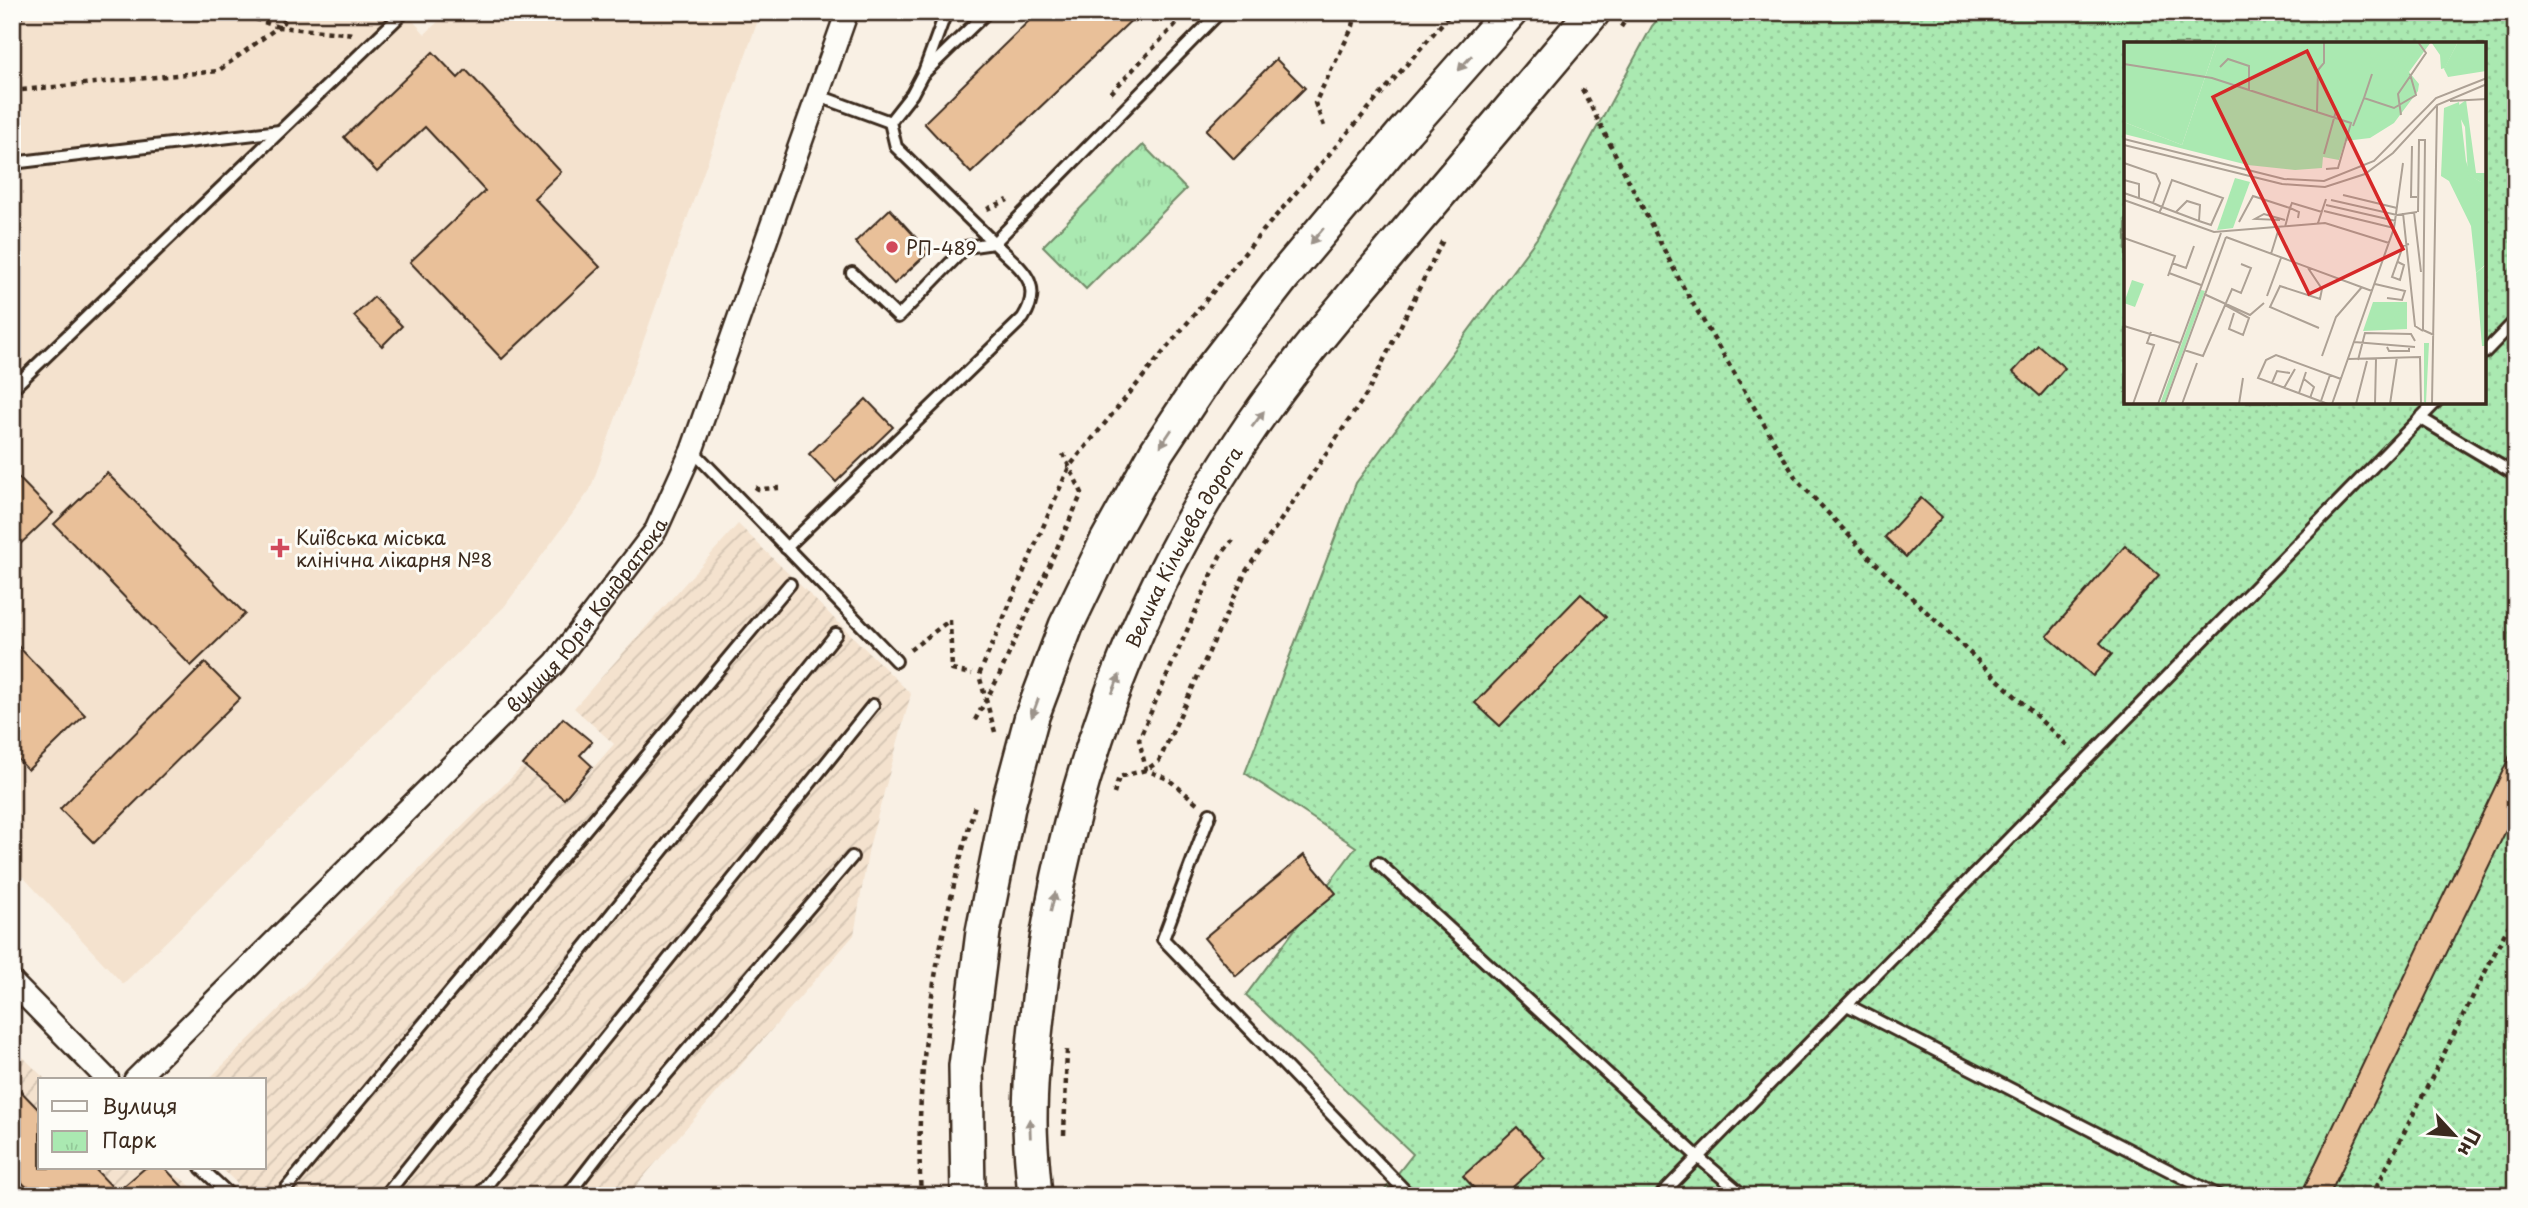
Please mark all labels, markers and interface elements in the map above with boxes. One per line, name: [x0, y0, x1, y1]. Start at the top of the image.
inset map: [2124, 42, 2486, 404]
one-way arrow: [1458, 55, 1473, 72]
one-way arrow: [1310, 228, 1325, 245]
place label: РП-489: [906, 233, 977, 261]
marker: РП-489: [884, 239, 900, 255]
one-way arrow: [1250, 410, 1264, 428]
one-way arrow: [1160, 428, 1173, 447]
street label: Велика Кільцева дорога: [1118, 440, 1249, 652]
street label: вулиця Юрія Кондратюка: [499, 513, 674, 718]
place label: Київська міська клінічна лікарня №8: [296, 523, 492, 573]
marker: Київська міська клінічна лікарня №8: [270, 538, 290, 558]
one-way arrow: [1111, 673, 1122, 694]
one-way arrow: [1029, 698, 1040, 719]
one-way arrow: [1048, 891, 1059, 913]
legend: [38, 1078, 266, 1170]
text: Вулиця: [102, 1089, 178, 1121]
north arrow: [2420, 1100, 2490, 1170]
one-way arrow: [1025, 1116, 1036, 1138]
text: Парк: [102, 1123, 157, 1155]
text: Пн: [2452, 1124, 2489, 1161]

